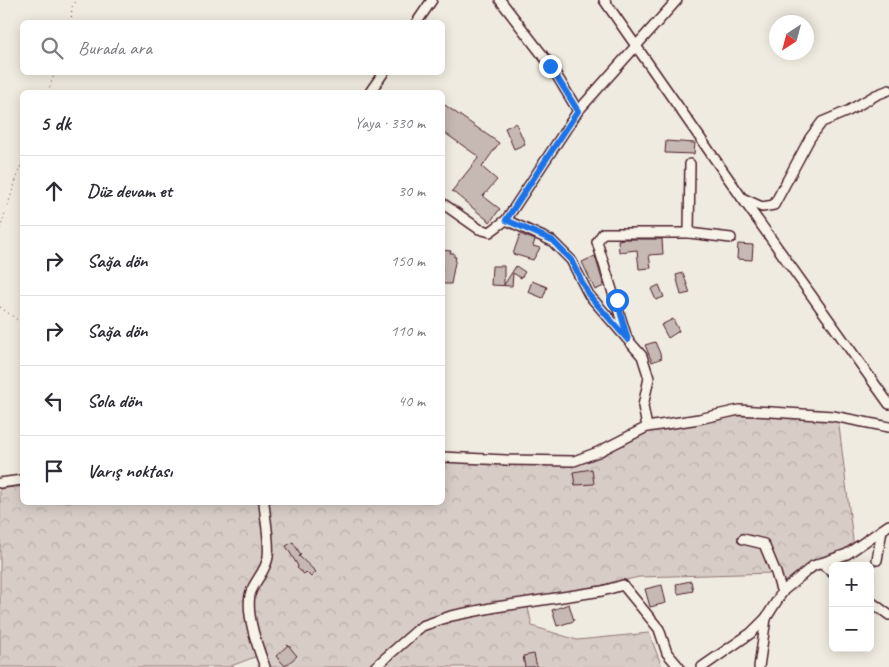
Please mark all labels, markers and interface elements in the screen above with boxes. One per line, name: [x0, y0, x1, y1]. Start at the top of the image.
north arrow: [769, 15, 814, 60]
search box: [20, 20, 445, 75]
icon: search: [38, 34, 66, 62]
text: Burada ara: [78, 36, 152, 60]
route end: [539, 55, 562, 78]
text: 5 dk: [40, 110, 71, 136]
text: Yaya · 330 m: [354, 113, 425, 133]
icon: ahead: [40, 177, 68, 205]
text: Düz devam et: [87, 179, 172, 203]
text: 30 m: [398, 181, 425, 201]
icon: right: [40, 247, 68, 275]
text: Sağa dön: [87, 249, 148, 273]
text: 150 m: [391, 251, 425, 271]
route start: [606, 289, 629, 312]
icon: right: [40, 317, 68, 345]
text: Sağa dön: [87, 319, 148, 343]
text: 110 m: [391, 321, 425, 341]
icon: left: [40, 387, 68, 415]
text: Sola dön: [87, 389, 142, 413]
text: 40 m: [398, 391, 425, 411]
icon: arrive: [40, 457, 68, 485]
text: Varış noktası: [87, 459, 172, 483]
map controls: [829, 562, 874, 652]
button: +: [829, 562, 874, 607]
button: −: [829, 607, 874, 652]

